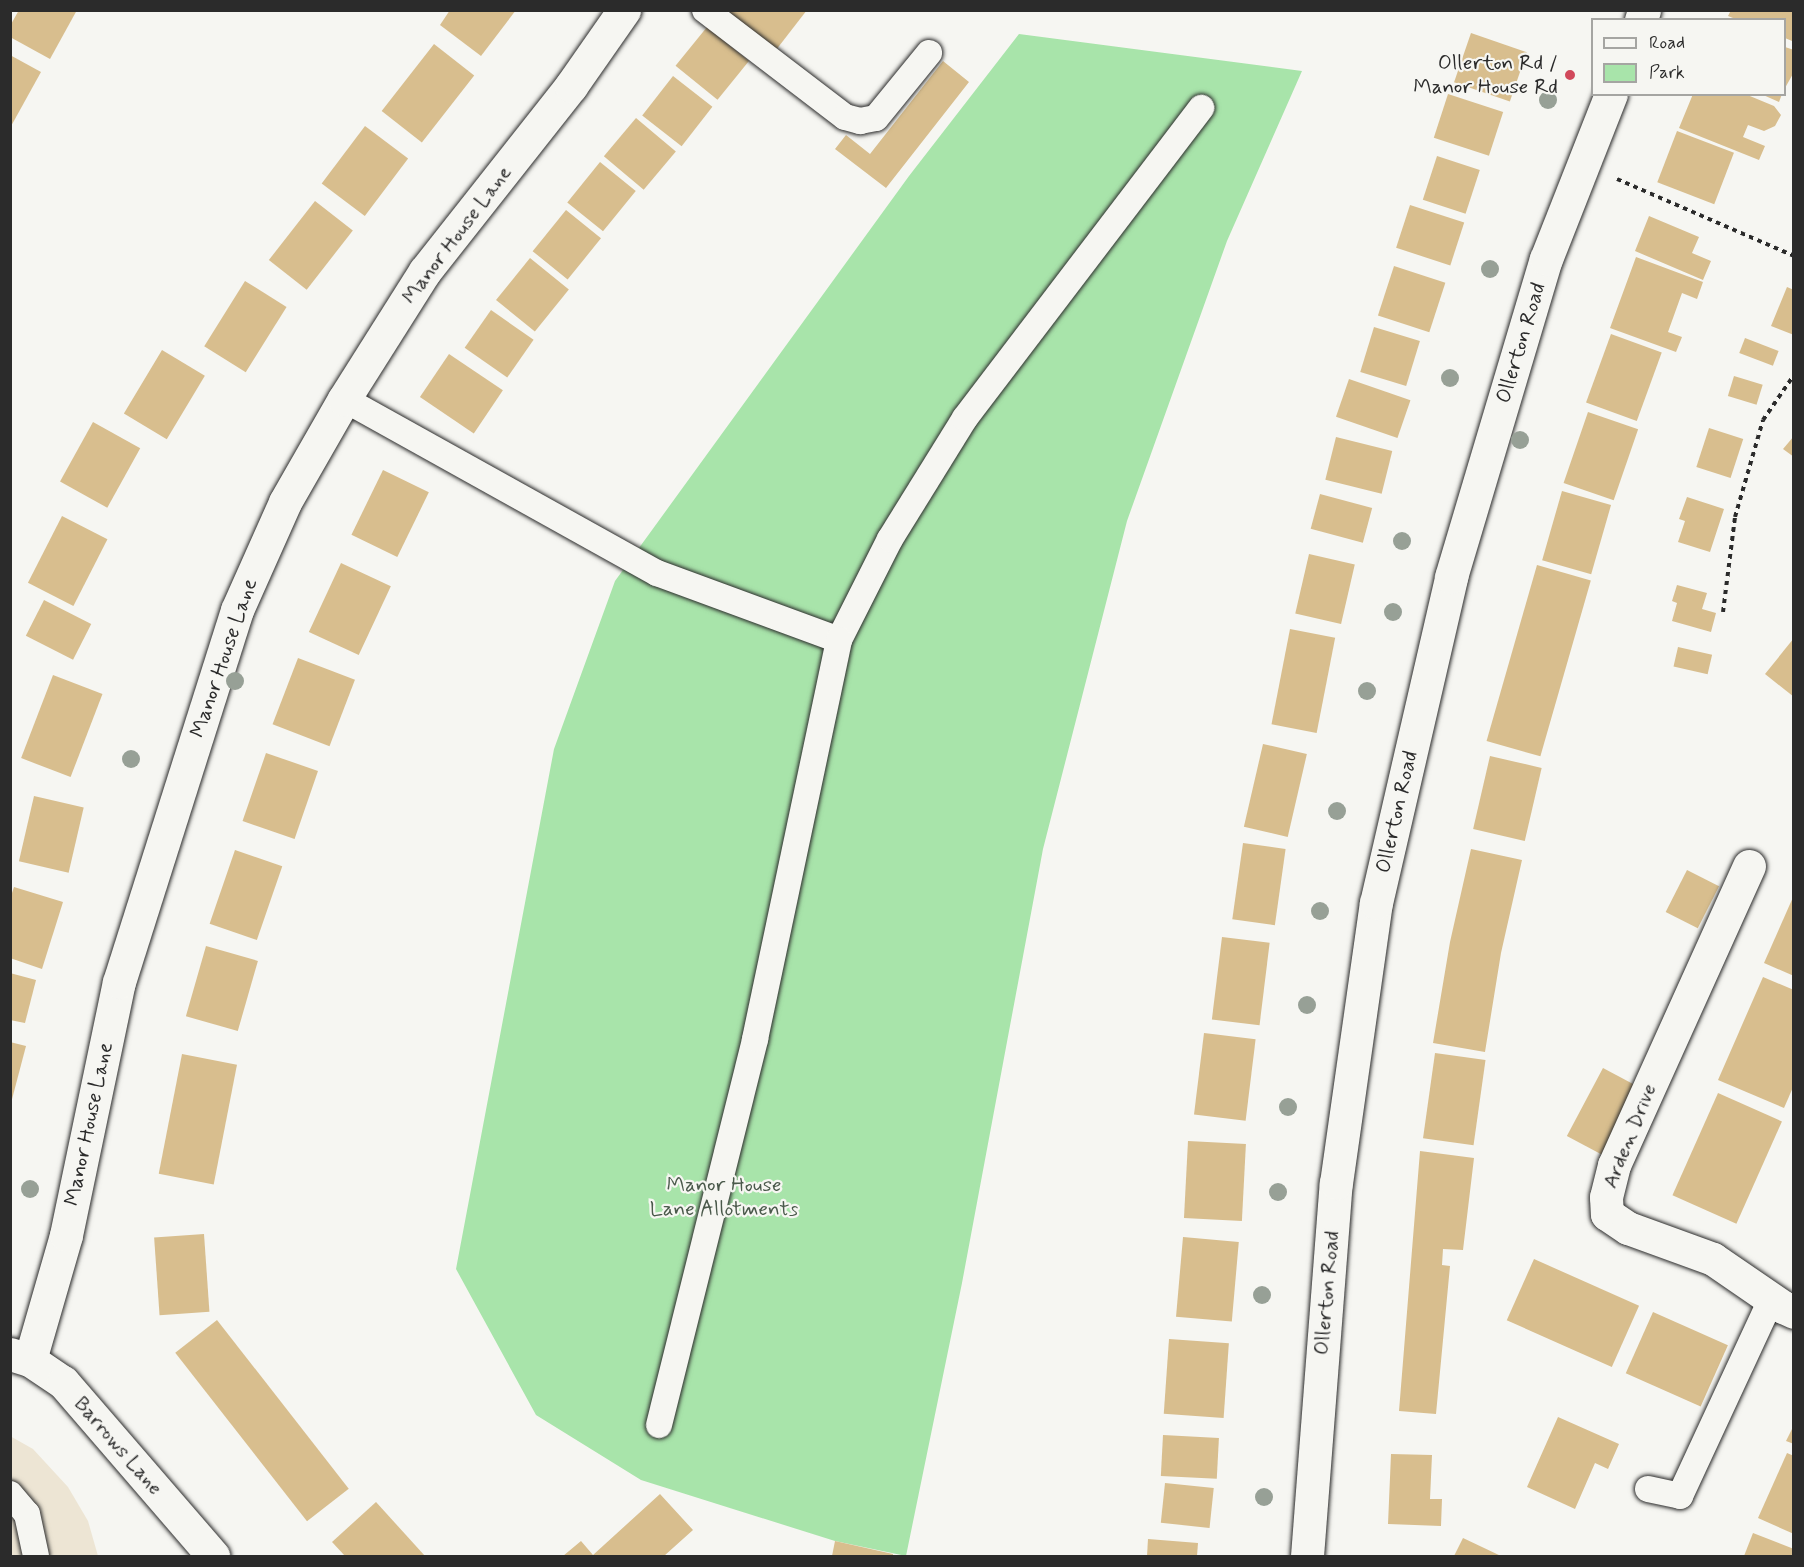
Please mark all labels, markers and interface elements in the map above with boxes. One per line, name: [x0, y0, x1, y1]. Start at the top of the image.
legend: [1591, 18, 1786, 96]
text: Road: [1649, 31, 1685, 55]
place label: Ollerton Rd / Manor House Rd: [1415, 50, 1558, 100]
text: Park: [1649, 61, 1685, 85]
marker: Ollerton Rd / Manor House Rd: [1563, 68, 1577, 82]
street label: Manor House Lane: [397, 162, 517, 308]
street label: Ollerton Road: [1491, 280, 1551, 406]
street label: Manor House Lane: [185, 576, 263, 740]
street label: Ollerton Road: [1371, 749, 1423, 875]
street label: Manor House Lane: [60, 1041, 118, 1207]
street label: Arden Drive: [1598, 1080, 1662, 1192]
park label: Manor House Lane Allotments: [650, 1172, 798, 1222]
street label: Ollerton Road: [1309, 1230, 1345, 1356]
street label: Barrows Lane: [68, 1391, 168, 1501]

